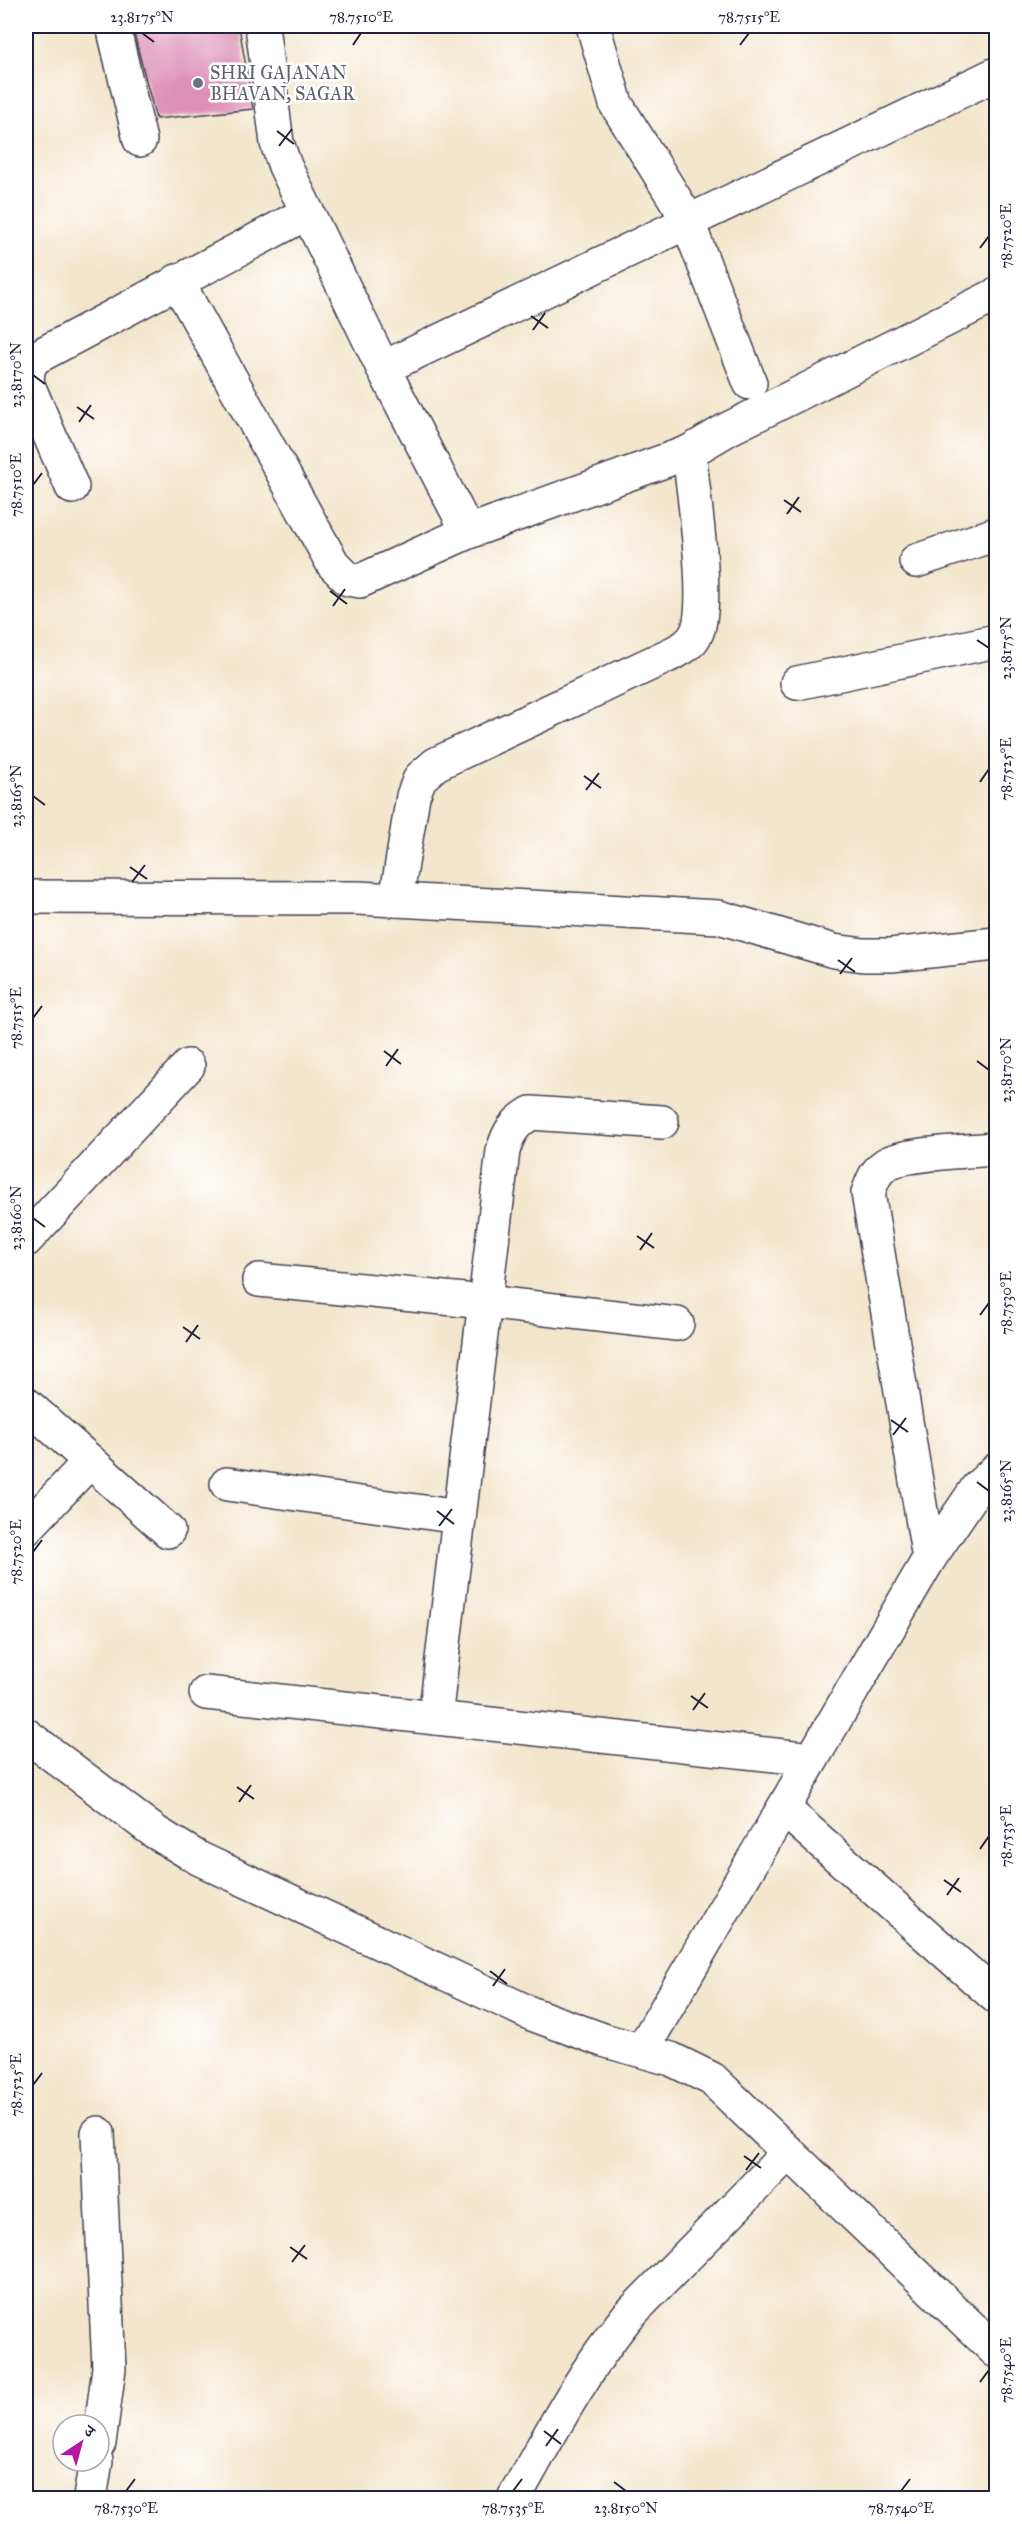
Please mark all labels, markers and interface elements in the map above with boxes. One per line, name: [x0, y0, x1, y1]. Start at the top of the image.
text: 23.8175°N: [110, 8, 174, 26]
text: 78.7510°E: [329, 8, 393, 26]
text: 78.7515°E: [718, 8, 780, 26]
place label: SHRI GAJANAN BHAVAN, SAGAR: [210, 62, 356, 105]
marker: SHRI GAJANAN BHAVAN, SAGAR: [191, 76, 205, 90]
text: 78.7520°E: [997, 203, 1015, 269]
text: 23.8170°N: [7, 342, 25, 408]
text: 78.7510°E: [7, 453, 25, 517]
text: 23.8175°N: [997, 616, 1015, 680]
text: 78.7525°E: [997, 737, 1015, 801]
text: 23.8165°N: [7, 764, 25, 828]
text: 78.7515°E: [7, 987, 25, 1049]
text: 23.8170°N: [997, 1037, 1015, 1103]
text: 23.8160°N: [7, 1185, 25, 1250]
text: 78.7530°E: [997, 1271, 1015, 1335]
text: 23.8165°N: [997, 1459, 1015, 1523]
text: 78.7520°E: [7, 1519, 25, 1585]
text: 78.7535°E: [997, 1805, 1015, 1867]
text: 78.7525°E: [7, 2053, 25, 2117]
text: 78.7540°E: [997, 2337, 1015, 2403]
north arrow: [51, 2413, 111, 2473]
text: उ: [80, 2421, 100, 2442]
text: 78.7530°E: [94, 2499, 158, 2517]
text: 78.7535°E: [482, 2499, 544, 2517]
text: 23.8150°N: [594, 2499, 658, 2517]
text: 78.7540°E: [868, 2499, 934, 2517]

